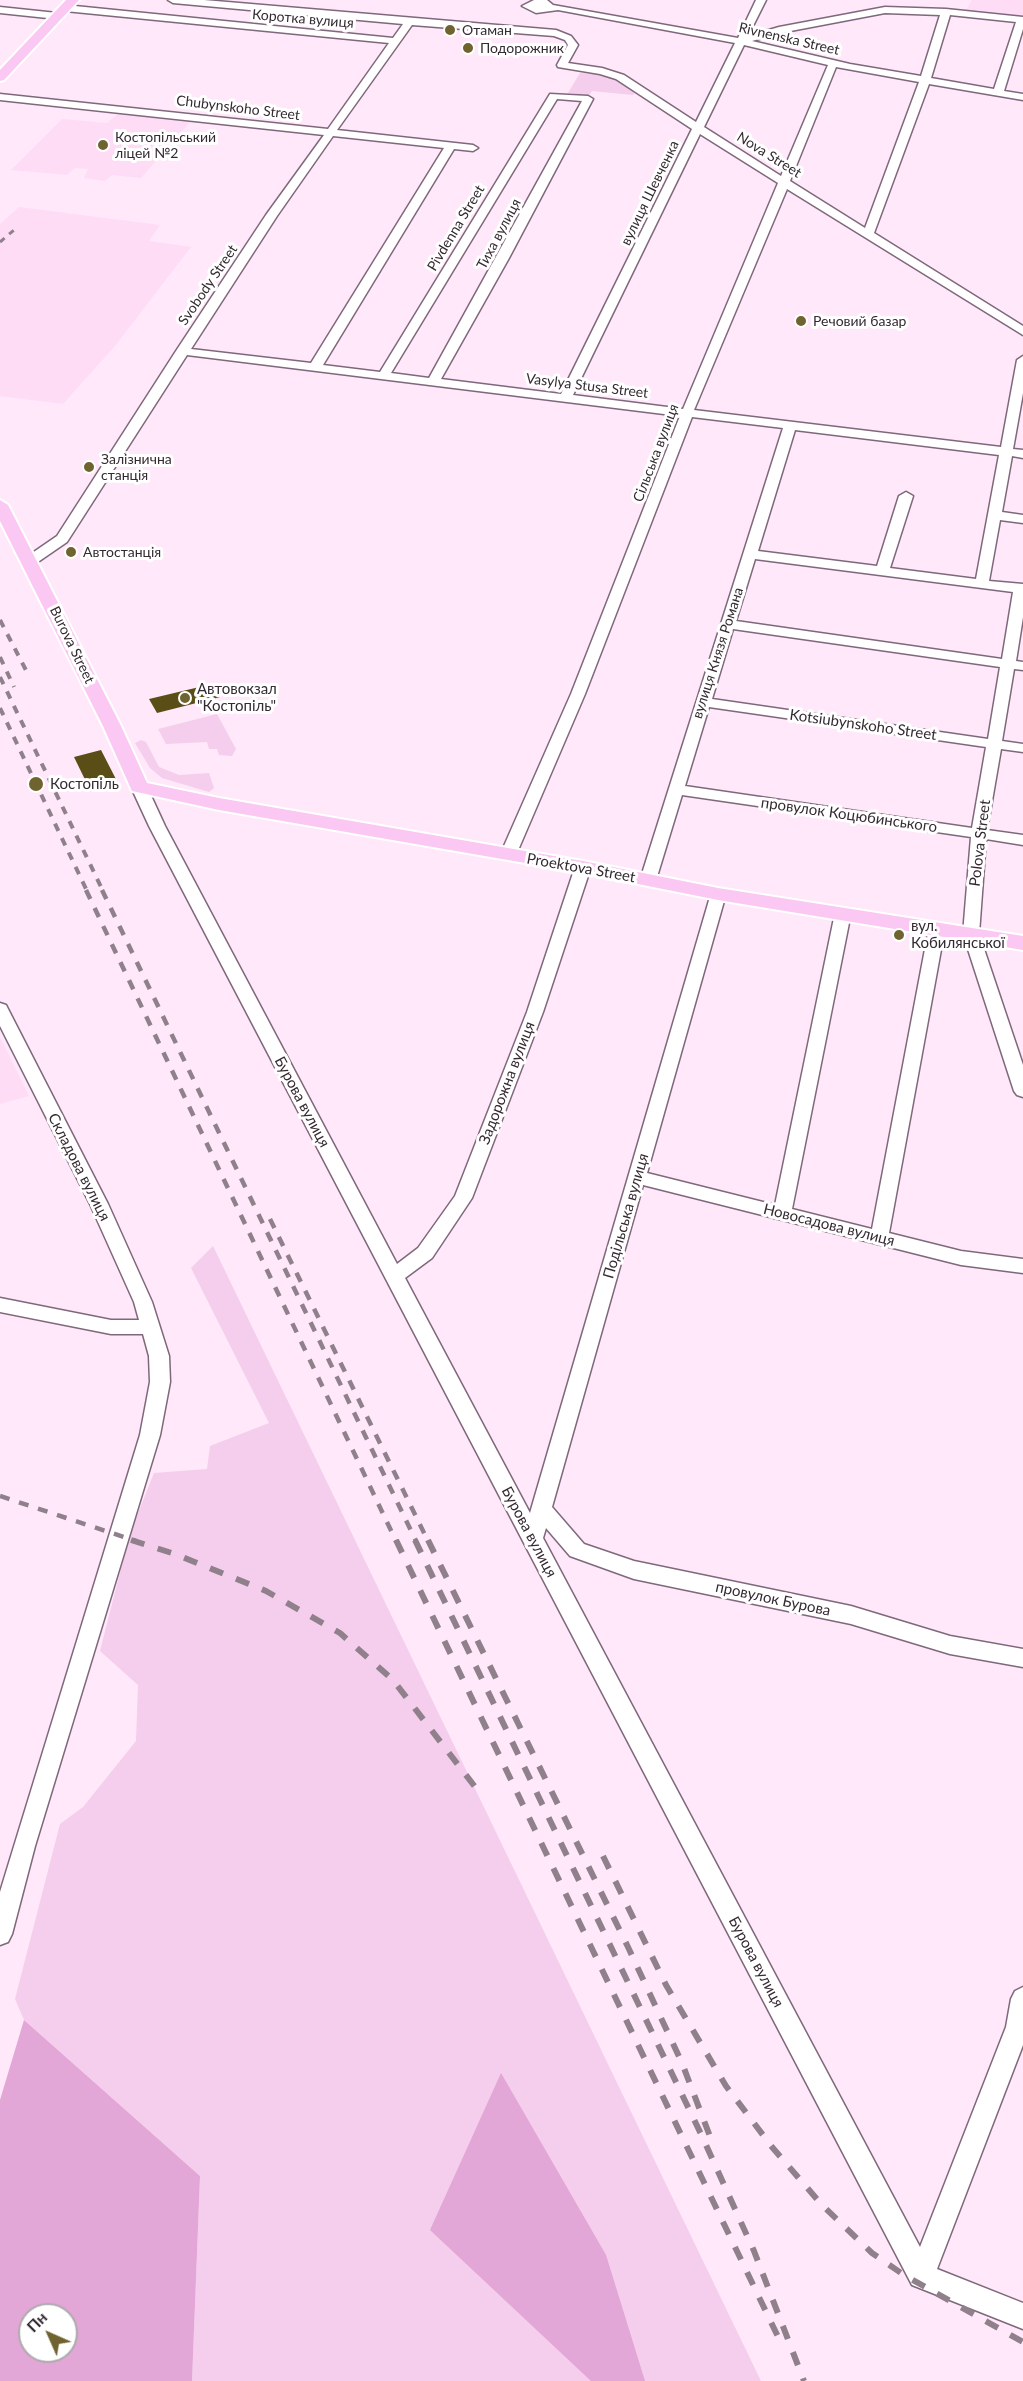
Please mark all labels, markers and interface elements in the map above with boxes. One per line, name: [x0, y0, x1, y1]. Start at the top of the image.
street label: Коротка вулиця: [251, 6, 355, 32]
street label: Rivnenska Street: [737, 19, 841, 59]
place label: Отаман: [462, 22, 512, 38]
marker: Отаман: [443, 23, 457, 37]
place label: Подорожник: [480, 40, 564, 56]
marker: Подорожник: [461, 41, 475, 55]
street label: Chubynskoho Street: [175, 92, 301, 124]
place label: Костопільський ліцей №2: [115, 129, 216, 162]
street label: Nova Street: [734, 129, 804, 181]
marker: Костопільський ліцей №2: [96, 138, 110, 152]
street label: вулиця Шевченка: [617, 138, 683, 248]
street label: Pivdenna Street: [424, 182, 488, 274]
street label: Тиха вулиця: [473, 196, 525, 272]
street label: Svobody Street: [175, 242, 241, 328]
place label: Речовий базар: [813, 313, 906, 329]
marker: Речовий базар: [794, 314, 808, 328]
street label: Vasylya Stusa Street: [525, 370, 649, 402]
street label: Сільська вулиця: [630, 402, 682, 504]
place label: Залізнична станція: [101, 451, 172, 484]
marker: Залізнична станція: [82, 460, 96, 474]
place label: Автостанція: [83, 544, 161, 560]
marker: Автостанція: [64, 545, 78, 559]
street label: вулиця Князя Романа: [689, 585, 747, 721]
street label: Burova Street: [46, 604, 98, 686]
place label: Автовокзал "Костопіль": [197, 680, 277, 715]
marker: Автовокзал "Костопіль": [178, 691, 192, 705]
street label: Kotsiubynskoho Street: [788, 706, 938, 744]
marker: Костопіль: [27, 775, 45, 793]
place label: Костопіль: [50, 775, 119, 793]
street label: провулок Коцюбинського: [760, 794, 938, 836]
street label: Polova Street: [966, 799, 994, 887]
street label: Proektova Street: [525, 850, 637, 886]
place label: вул. Кобилянської: [911, 917, 1005, 952]
marker: вул. Кобилянської: [892, 928, 906, 942]
street label: Задорожна вулиця: [475, 1019, 539, 1147]
street label: Бурова вулиця: [270, 1053, 334, 1151]
street label: Складова вулиця: [44, 1110, 114, 1224]
street label: Подільська вулиця: [600, 1151, 652, 1281]
street label: Новосадова вулиця: [761, 1200, 897, 1250]
street label: Бурова вулиця: [497, 1483, 561, 1581]
street label: провулок Бурова: [714, 1578, 832, 1620]
street label: Бурова вулиця: [724, 1913, 788, 2011]
north arrow: [18, 2303, 78, 2363]
text: Пн: [22, 2307, 50, 2335]

